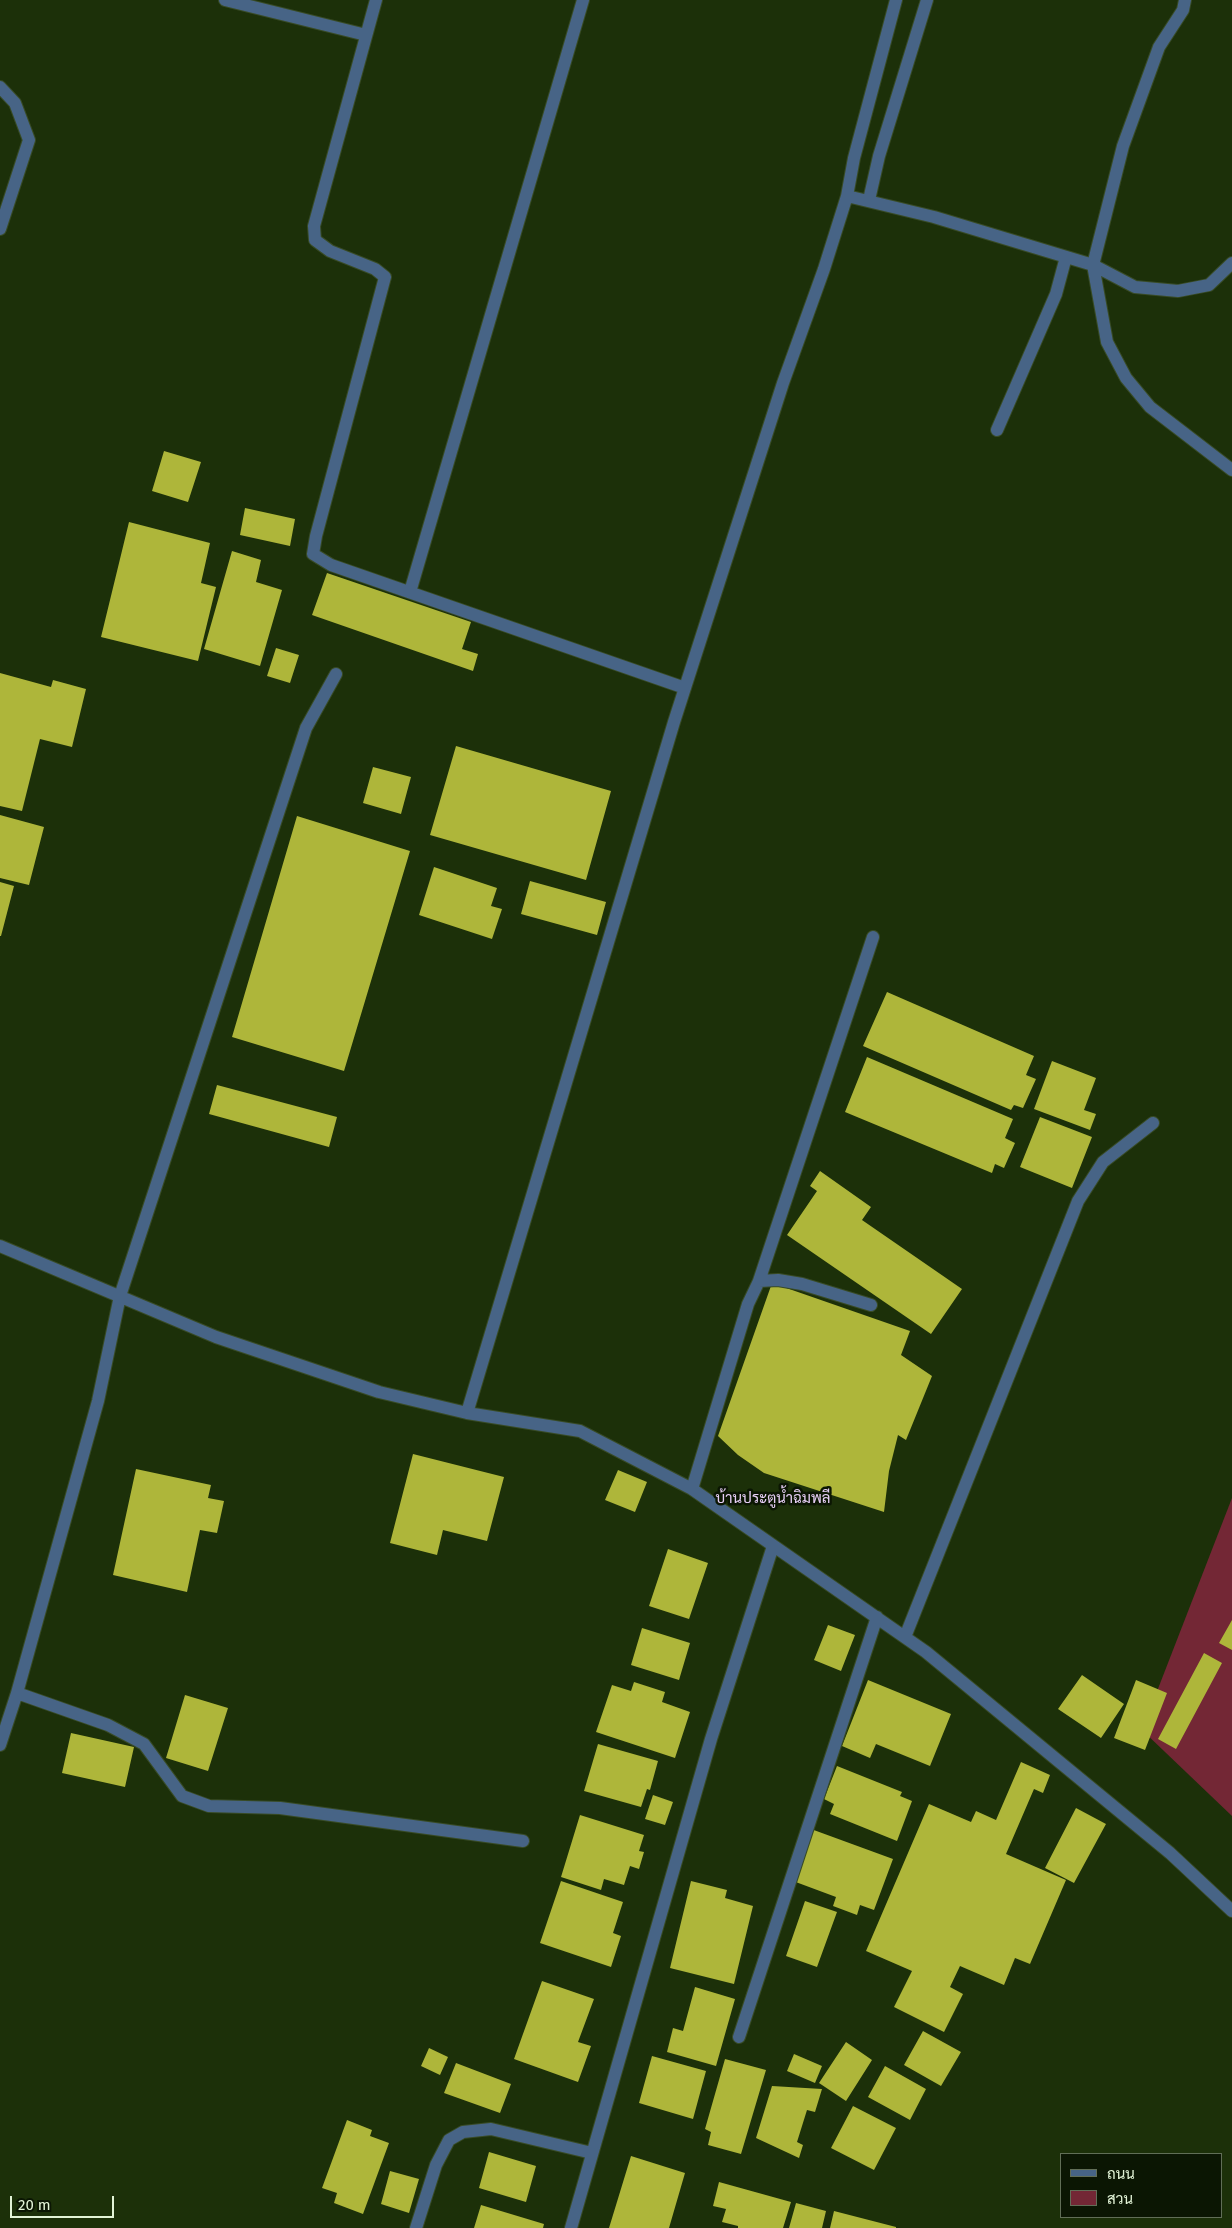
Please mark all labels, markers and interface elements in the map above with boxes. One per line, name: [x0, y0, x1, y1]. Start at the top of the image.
district label: บ้านประตูน้ำฉิมพลี: [716, 1490, 830, 1508]
legend: [1060, 2153, 1222, 2218]
text: ถนน: [1107, 2165, 1135, 2183]
scale bar: [12, 2186, 116, 2218]
text: สวน: [1107, 2190, 1133, 2208]
text: 20 m: [18, 2196, 51, 2214]

